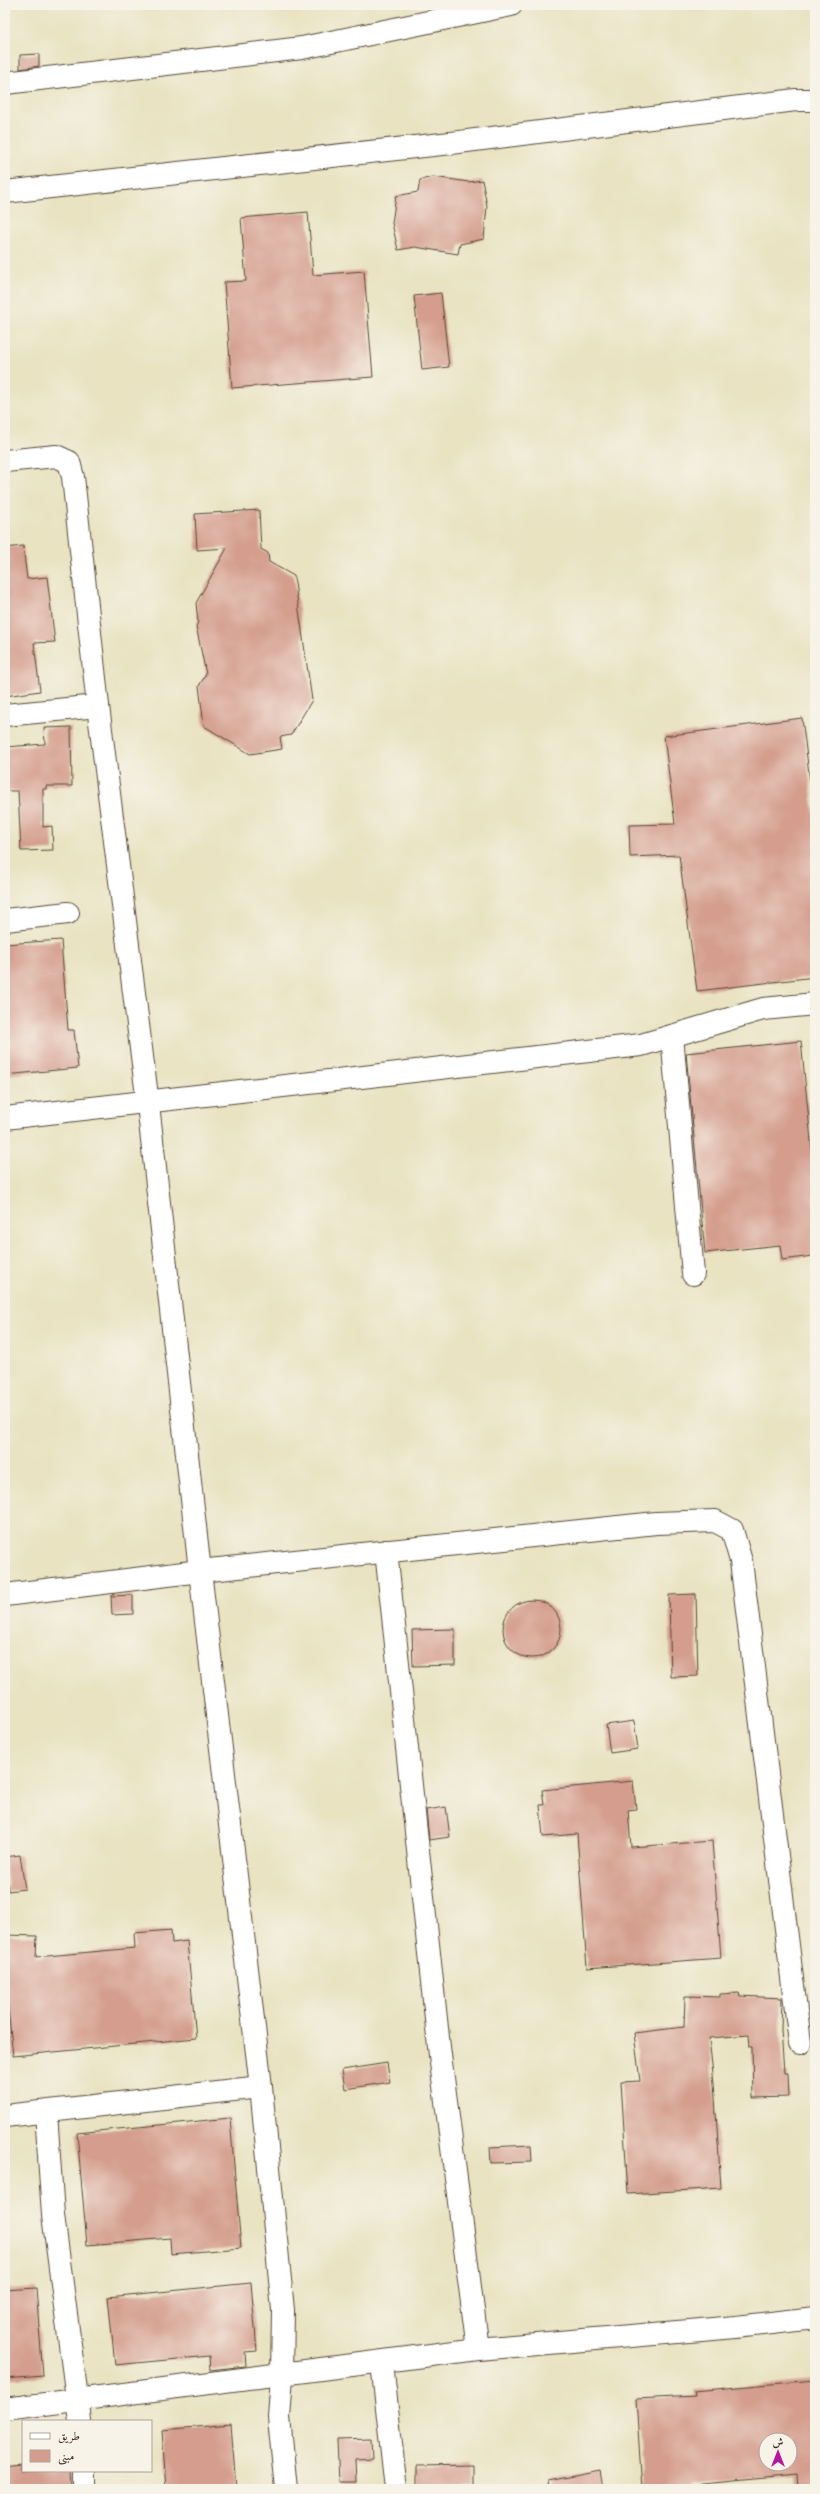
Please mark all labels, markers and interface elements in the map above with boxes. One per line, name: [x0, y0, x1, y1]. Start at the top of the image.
legend: [22, 2420, 152, 2472]
text: طريق: [58, 2428, 80, 2444]
north arrow: [758, 2432, 798, 2472]
text: ش: [773, 2435, 784, 2450]
text: مبنى: [58, 2448, 74, 2465]

